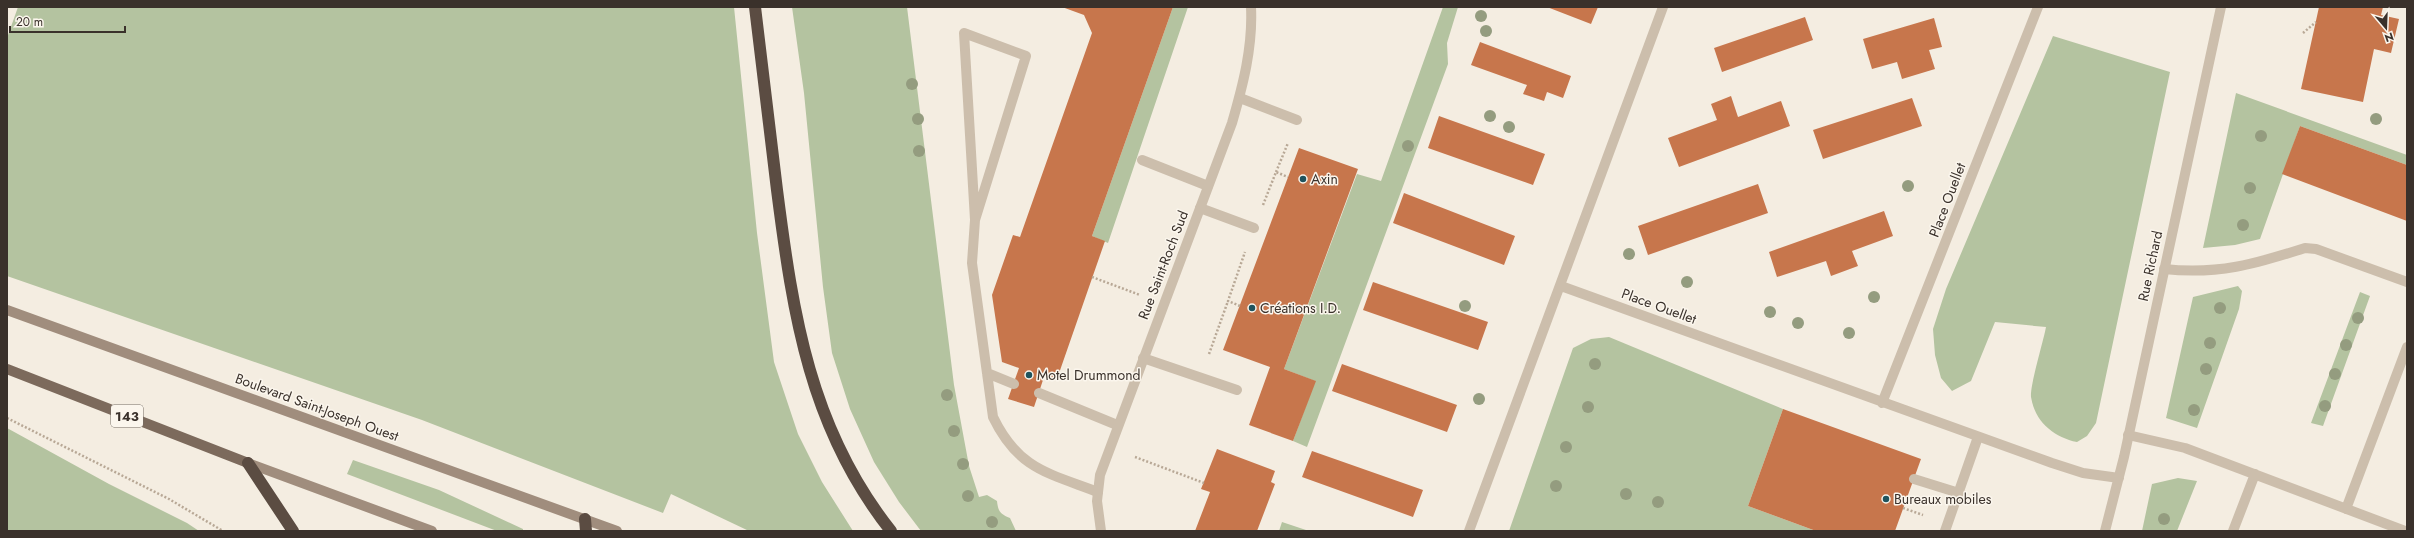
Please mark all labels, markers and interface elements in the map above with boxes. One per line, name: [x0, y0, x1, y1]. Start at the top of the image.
scale bar: [10, 8, 125, 34]
north arrow: [2366, 8, 2406, 48]
text: 20 m: [16, 13, 43, 31]
text: N: [2383, 28, 2396, 46]
street label: Place Ouellet: [1924, 159, 1971, 240]
place label: Axin: [1311, 169, 1338, 189]
marker: Axin: [1298, 174, 1308, 184]
street label: Rue Saint-Roch Sud: [1133, 208, 1193, 322]
street label: Rue Richard: [2133, 229, 2167, 303]
street label: Place Ouellet: [1619, 283, 1700, 329]
place label: Créations I.D.: [1260, 298, 1341, 318]
marker: Créations I.D.: [1247, 303, 1257, 313]
place label: Motel Drummond: [1037, 365, 1140, 385]
street label: Boulevard Saint-Joseph Ouest: [232, 368, 402, 446]
marker: Motel Drummond: [1024, 370, 1034, 380]
road number: 143: [111, 405, 143, 427]
place label: Bureaux mobiles: [1894, 489, 1992, 509]
marker: Bureaux mobiles: [1881, 494, 1891, 504]

